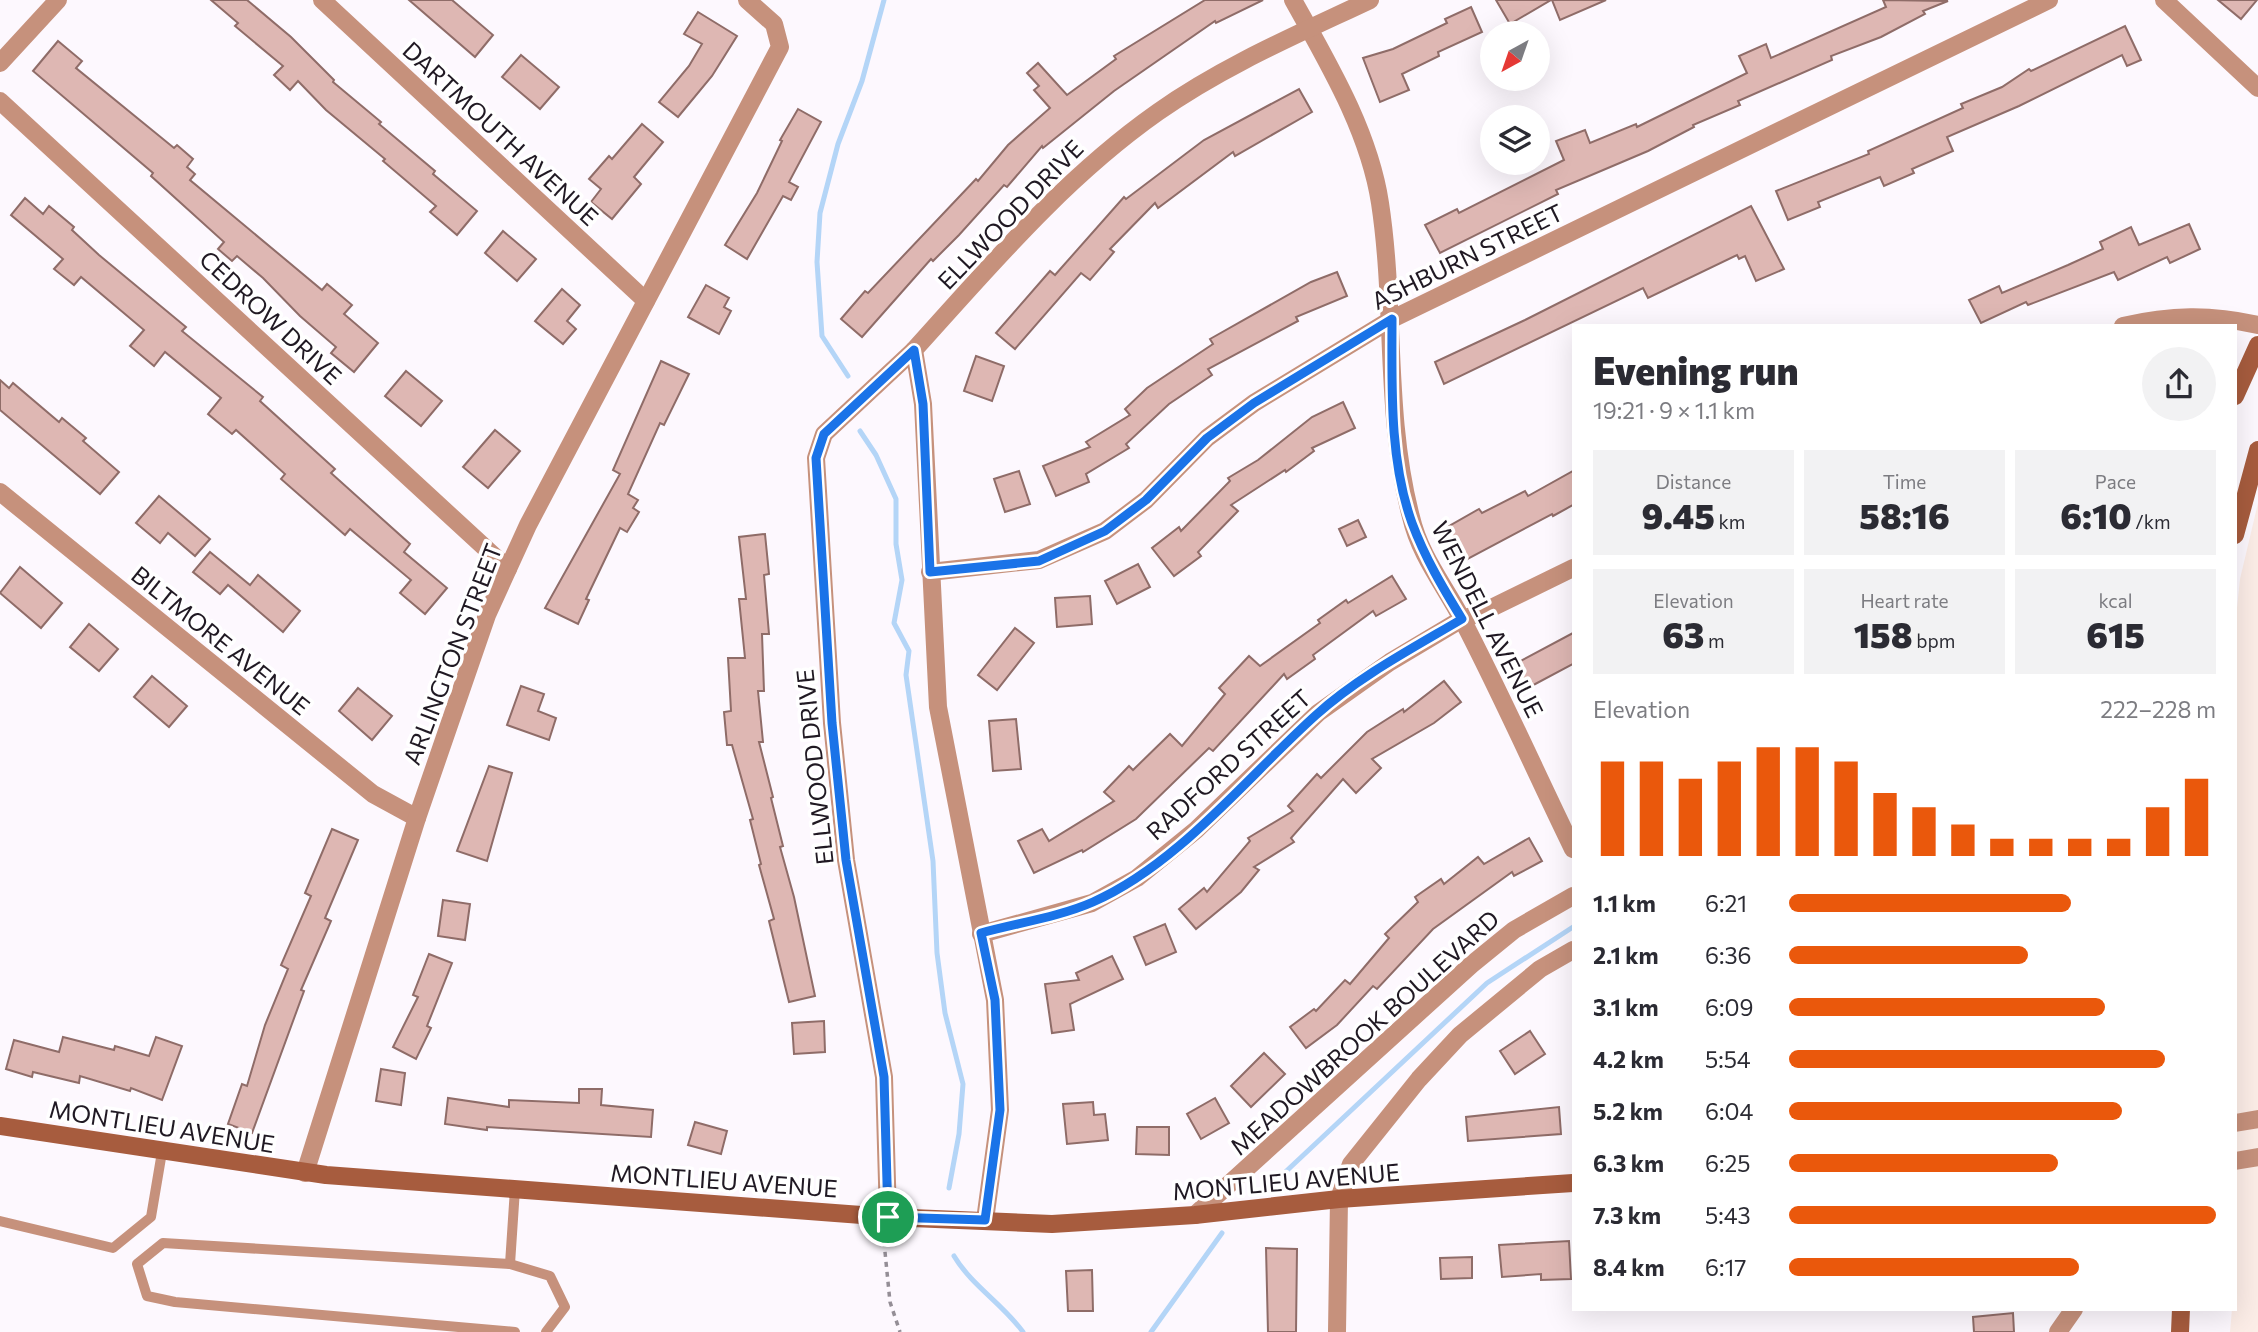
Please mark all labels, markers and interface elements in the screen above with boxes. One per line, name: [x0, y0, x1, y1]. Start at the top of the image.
north arrow: [1480, 21, 1550, 91]
map controls: [1480, 21, 1550, 175]
street label: DARTMOUTH AVENUE: [397, 35, 605, 231]
button: layers: [1480, 105, 1550, 175]
street label: ELLWOOD DRIVE: [931, 133, 1089, 295]
street label: ASHBURN STREET: [1366, 197, 1568, 315]
street label: CEDROW DRIVE: [194, 244, 348, 390]
text: Evening run: [1593, 346, 1799, 393]
button: share: [2142, 347, 2216, 421]
text: 19:21 · 9 × 1.1 km: [1593, 396, 1755, 424]
text: Distance: [1656, 470, 1731, 493]
text: Time: [1883, 470, 1926, 493]
text: Pace: [2095, 470, 2136, 493]
text: 9.45: [1642, 493, 1715, 536]
text: 58:16: [1859, 493, 1950, 536]
text: 6:10: [2060, 493, 2132, 536]
text: km: [1715, 510, 1745, 533]
text: /km: [2132, 510, 2171, 533]
street label: WENDELL AVENUE: [1426, 516, 1550, 722]
street label: ARLINGTON STREET: [396, 539, 508, 769]
street label: BILTMORE AVENUE: [126, 559, 316, 721]
text: Elevation: [1653, 589, 1734, 612]
text: Heart rate: [1860, 589, 1949, 612]
text: kcal: [2098, 589, 2133, 612]
text: 63: [1662, 612, 1704, 655]
text: 158: [1854, 612, 1913, 655]
text: 615: [2086, 612, 2145, 655]
text: m: [1704, 629, 1725, 652]
text: bpm: [1913, 629, 1955, 652]
street label: ELLWOOD DRIVE: [789, 668, 839, 866]
street label: RADFORD STREET: [1140, 683, 1316, 845]
text: Elevation: [1593, 695, 1690, 723]
text: 222–228 m: [2100, 695, 2216, 723]
text: 1.1 km: [1593, 889, 1656, 917]
text: 6:21: [1705, 889, 1747, 917]
street label: MEADOWBROOK BOULEVARD: [1224, 904, 1504, 1160]
text: 2.1 km: [1593, 941, 1659, 969]
text: 6:36: [1705, 941, 1751, 969]
text: 3.1 km: [1593, 993, 1659, 1021]
text: 6:09: [1705, 993, 1753, 1021]
text: 4.2 km: [1593, 1045, 1664, 1073]
text: 5:54: [1705, 1045, 1751, 1073]
street label: MONTLIEU AVENUE: [47, 1094, 277, 1158]
text: 5.2 km: [1593, 1097, 1663, 1125]
text: 6:04: [1705, 1097, 1753, 1125]
text: 6.3 km: [1593, 1149, 1664, 1177]
text: 6:25: [1705, 1149, 1750, 1177]
street label: MONTLIEU AVENUE: [1171, 1157, 1401, 1205]
street label: MONTLIEU AVENUE: [609, 1158, 839, 1202]
pin: [858, 1187, 918, 1247]
icon: arrive: [869, 1198, 907, 1236]
text: 7.3 km: [1593, 1201, 1661, 1229]
text: 5:43: [1705, 1201, 1751, 1229]
text: 8.4 km: [1593, 1253, 1665, 1281]
text: 6:17: [1705, 1253, 1746, 1281]

